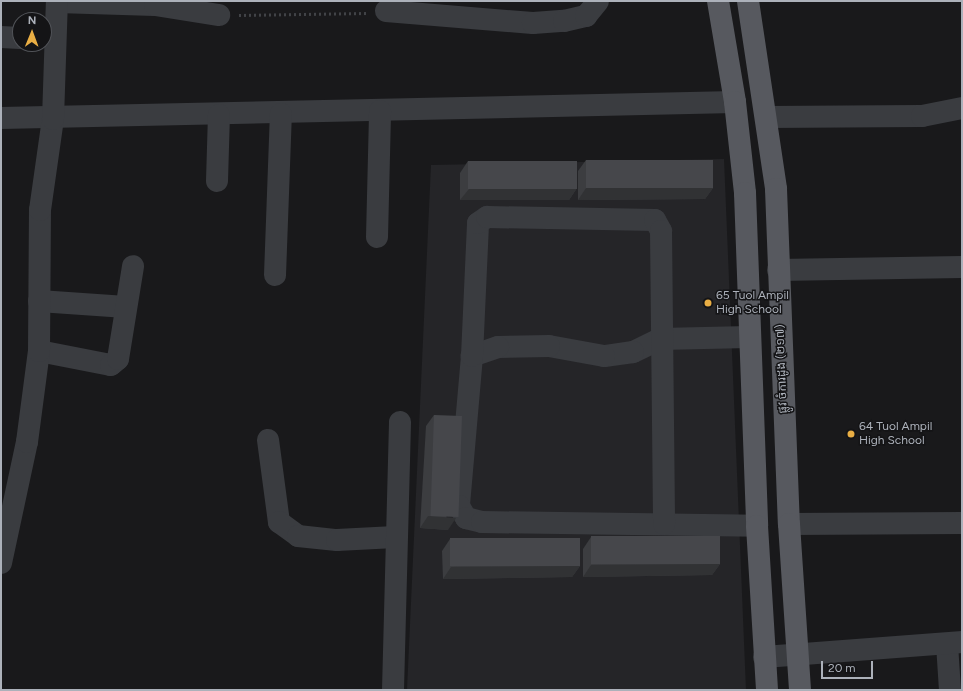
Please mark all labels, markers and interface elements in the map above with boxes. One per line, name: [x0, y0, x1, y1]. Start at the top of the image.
north arrow: [12, 12, 52, 52]
text: N: [28, 14, 37, 27]
place label: 65 Tuol Ampil High School: [716, 289, 789, 317]
marker: 65 Tuol Ampil High School: [703, 298, 713, 308]
street label: ផ្លូវ ចំការដូង (២១៧): [773, 324, 791, 414]
place label: 64 Tuol Ampil High School: [859, 420, 932, 448]
marker: 64 Tuol Ampil High School: [846, 429, 856, 439]
scale bar: [823, 653, 875, 679]
text: 20 m: [828, 661, 856, 675]

